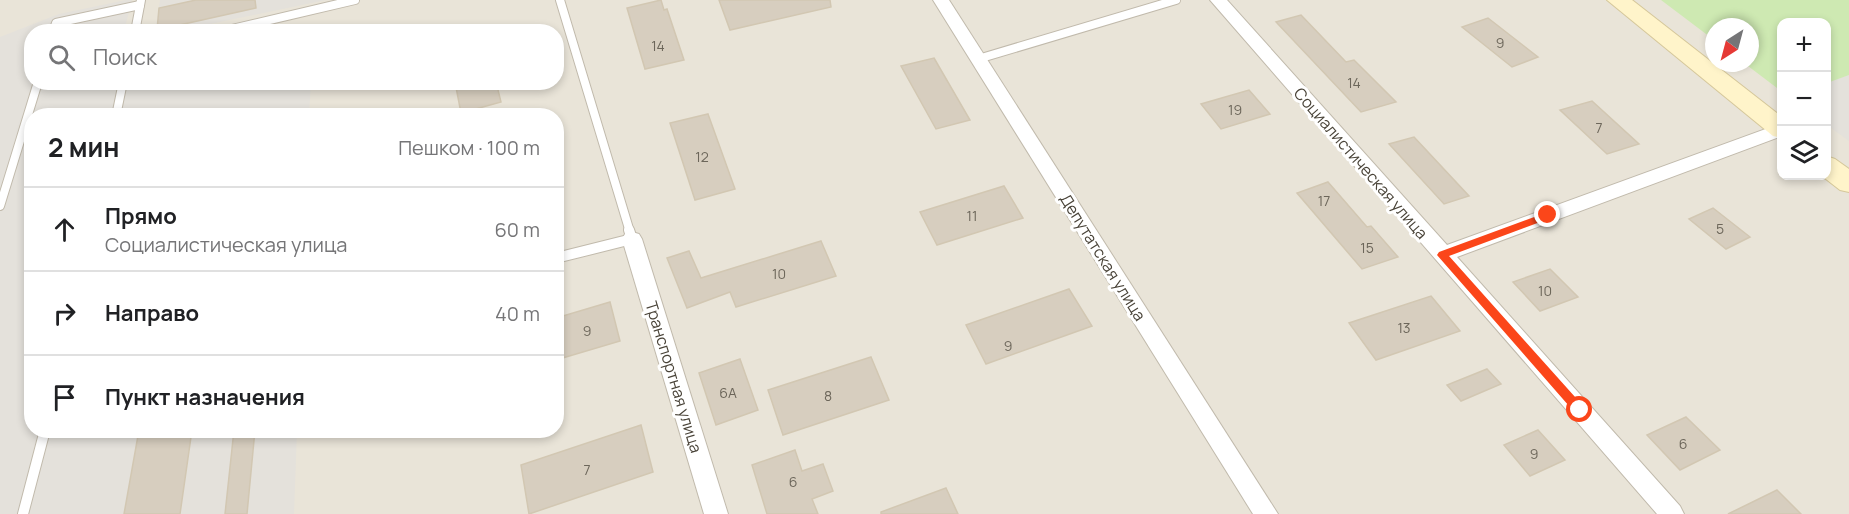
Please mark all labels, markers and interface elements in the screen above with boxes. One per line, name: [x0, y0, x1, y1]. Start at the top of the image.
north arrow: [1705, 18, 1759, 72]
map controls: [1777, 18, 1831, 180]
button: +: [1777, 18, 1831, 72]
search box: [24, 24, 564, 90]
house number: 9: [1496, 33, 1504, 52]
house number: 14: [651, 36, 665, 55]
icon: search: [45, 41, 78, 74]
text: Поиск: [93, 42, 157, 72]
button: −: [1777, 72, 1831, 126]
house number: 14: [1347, 73, 1361, 92]
street label: Социалистическая улица: [1289, 83, 1433, 243]
house number: 19: [1228, 100, 1242, 119]
house number: 7: [1595, 118, 1603, 137]
button: layers: [1777, 126, 1831, 180]
text: 2 мин: [48, 129, 120, 165]
text: Пешком · 100 m: [398, 134, 540, 161]
house number: 12: [695, 147, 709, 166]
street label: Депутатская улица: [1055, 189, 1151, 325]
house number: 17: [1318, 191, 1330, 210]
text: Прямо: [105, 201, 177, 231]
route end: [1534, 201, 1560, 227]
house number: 11: [967, 206, 977, 225]
icon: ahead: [48, 213, 81, 246]
text: 60 m: [494, 216, 540, 243]
house number: 5: [1716, 219, 1724, 238]
text: Социалистическая улица: [105, 231, 347, 258]
house number: 15: [1360, 238, 1374, 257]
house number: 10: [772, 264, 786, 283]
house number: 10: [1538, 281, 1552, 300]
icon: right: [48, 297, 81, 330]
text: Направо: [105, 298, 199, 328]
street label: Транспортная улица: [641, 299, 707, 455]
text: 40 m: [495, 300, 540, 327]
house number: 13: [1397, 318, 1411, 337]
house number: 9: [583, 321, 591, 340]
house number: 9: [1004, 336, 1012, 355]
icon: arrive: [48, 381, 81, 414]
text: Пункт назначения: [105, 382, 305, 412]
house number: 6А: [719, 383, 737, 402]
house number: 8: [824, 386, 832, 405]
route start: [1566, 396, 1592, 422]
house number: 6: [1679, 434, 1687, 453]
house number: 9: [1530, 444, 1538, 463]
house number: 7: [583, 460, 591, 479]
house number: 6: [789, 472, 797, 491]

